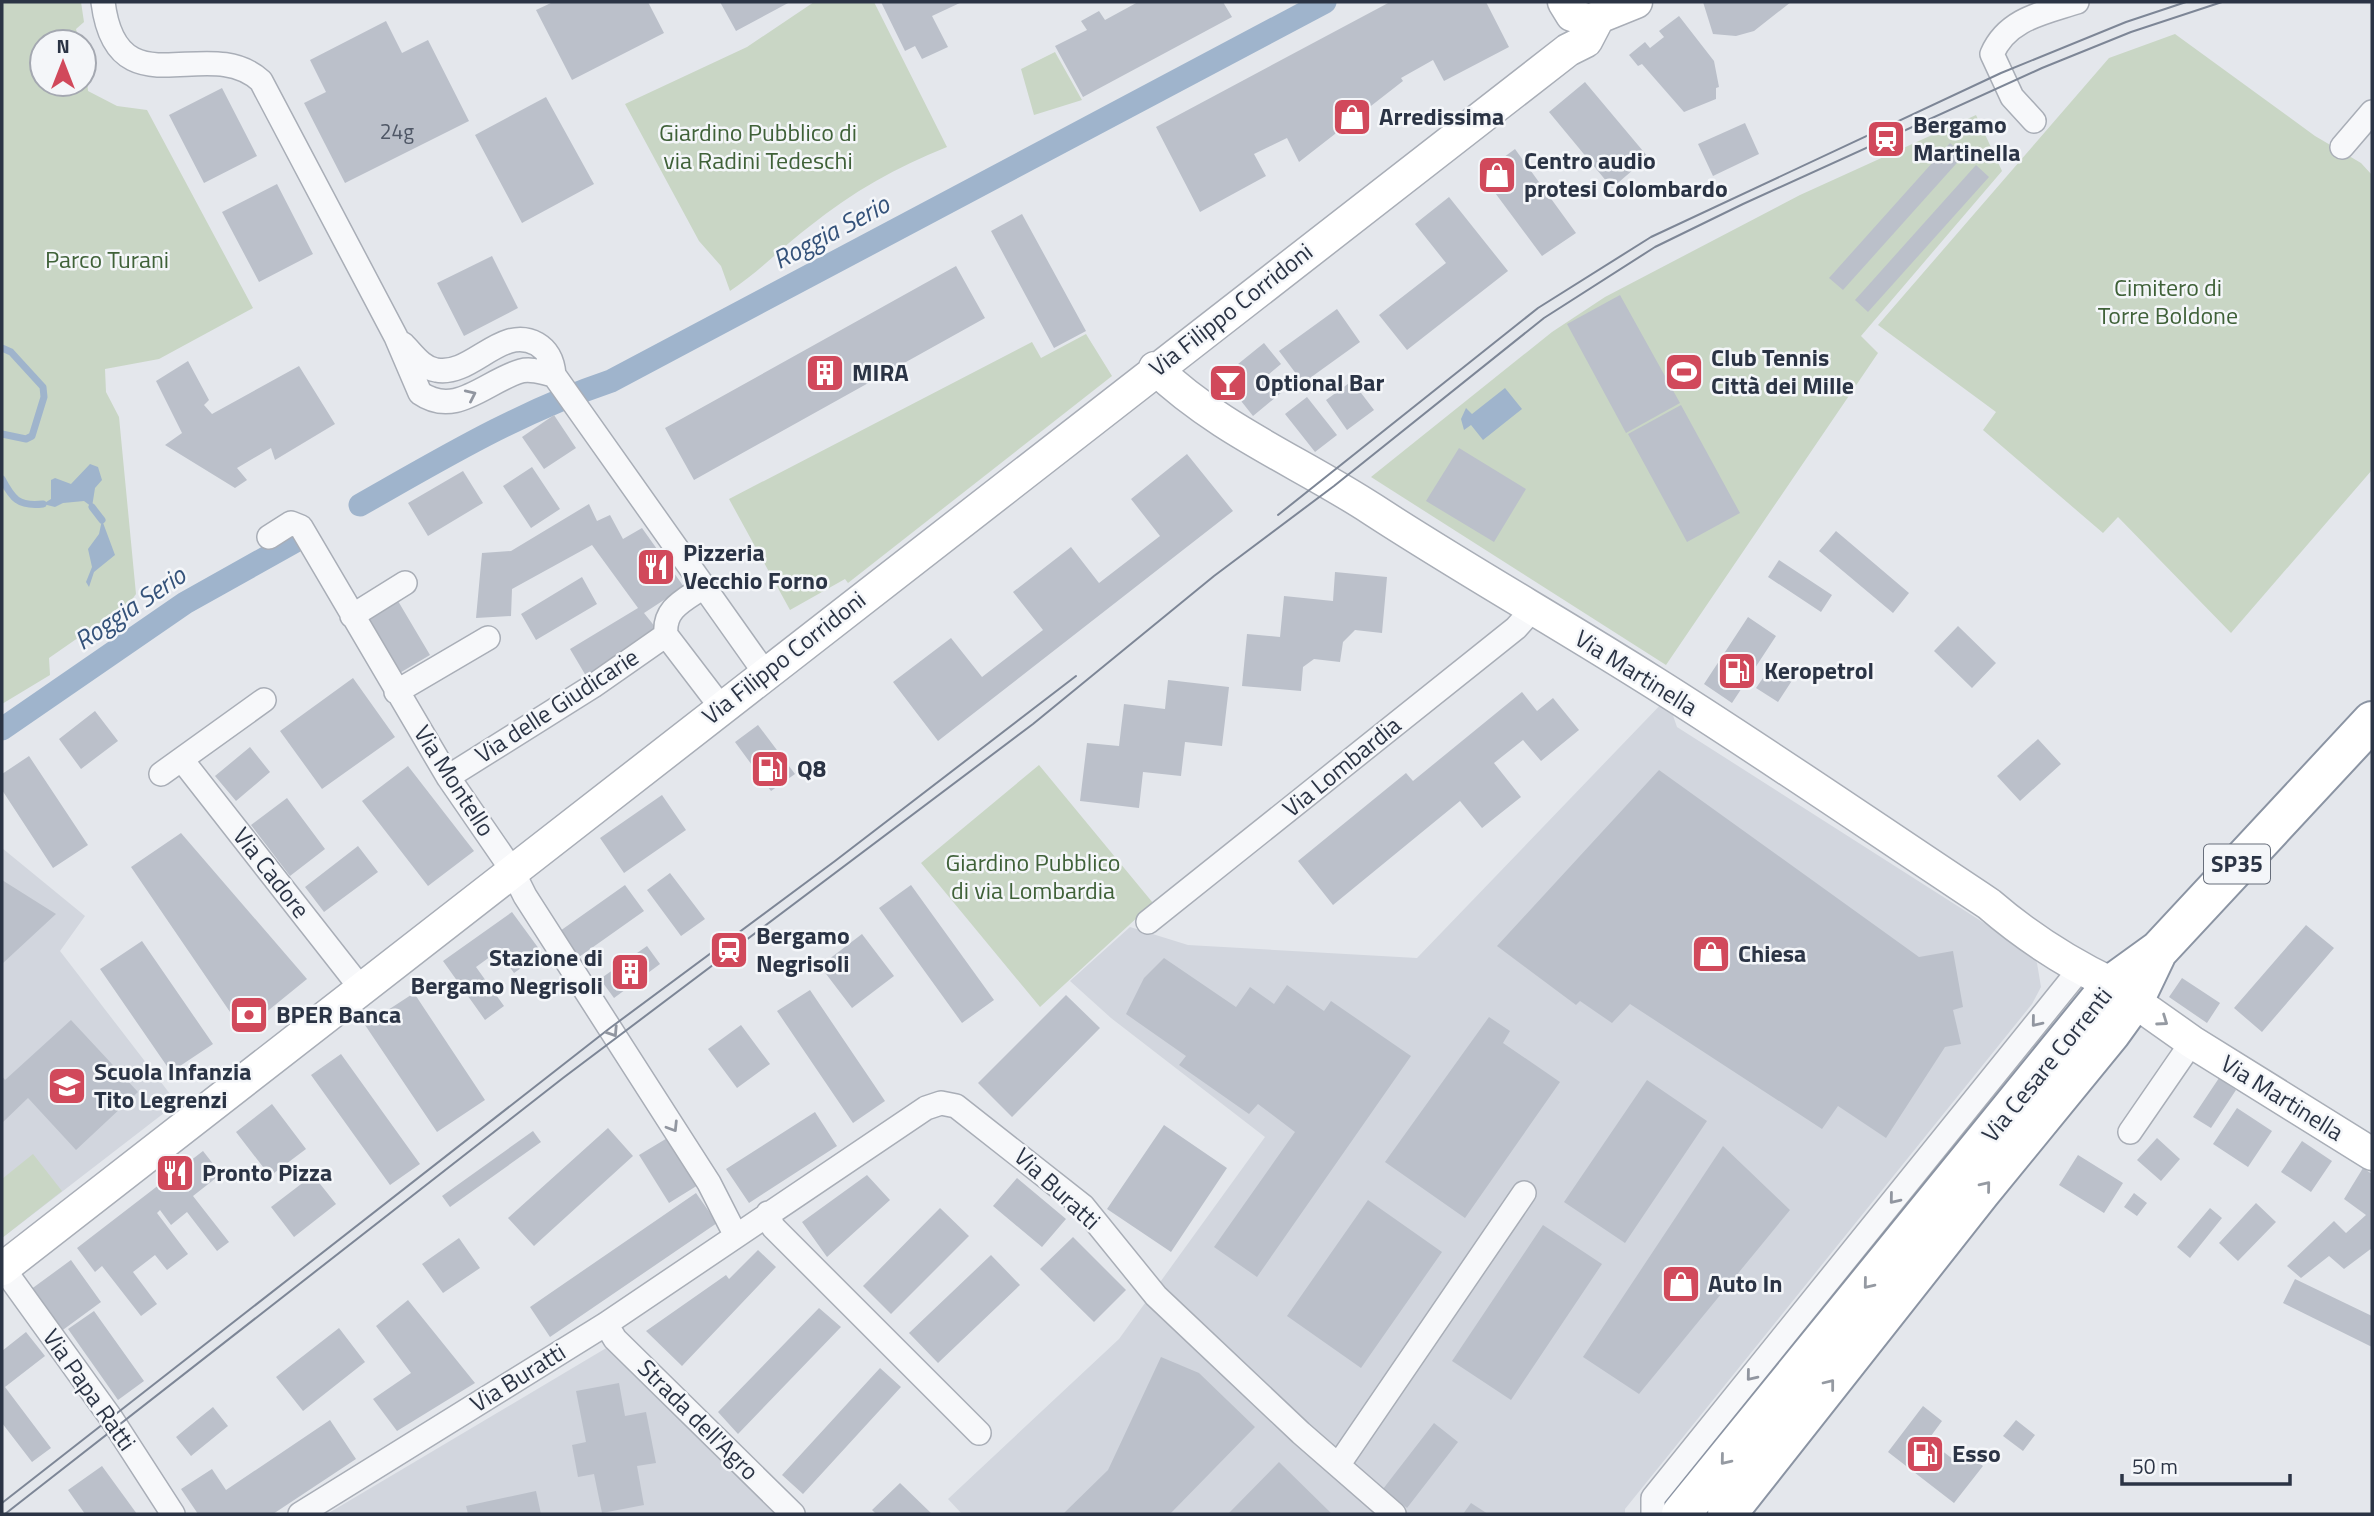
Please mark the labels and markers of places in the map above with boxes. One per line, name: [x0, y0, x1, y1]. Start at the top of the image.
shop icon: Arredissima: [1331, 96, 1373, 138]
place label: Arredissima: [1379, 98, 1504, 134]
place label: Bergamo Martinella: [1913, 106, 2020, 170]
station icon: Bergamo Martinella: [1865, 118, 1907, 160]
place label: Centro audio protesi Colombardo: [1524, 142, 1728, 206]
shop icon: Centro audio protesi Colombardo: [1476, 154, 1518, 196]
place label: Club Tennis Città dei Mille: [1711, 339, 1854, 403]
sports icon: Club Tennis Città dei Mille: [1663, 351, 1705, 393]
building icon: MIRA: [804, 352, 846, 394]
place label: MIRA: [852, 354, 909, 390]
bar icon: Optional Bar: [1207, 362, 1249, 404]
place label: Optional Bar: [1255, 364, 1385, 400]
place label: Pizzeria Vecchio Forno: [683, 534, 828, 598]
restaurant icon: Pizzeria Vecchio Forno: [635, 546, 677, 588]
fuel station icon: Keropetrol: [1716, 650, 1758, 692]
place label: Keropetrol: [1764, 652, 1874, 688]
fuel station icon: Q8: [749, 748, 791, 790]
place label: Q8: [797, 750, 826, 786]
place label: Bergamo Negrisoli: [756, 917, 850, 981]
station icon: Bergamo Negrisoli: [708, 929, 750, 971]
shop icon: Chiesa: [1690, 933, 1732, 975]
place label: Chiesa: [1738, 935, 1806, 971]
place label: Stazione di Bergamo Negrisoli: [411, 939, 603, 1003]
building icon: Stazione di Bergamo Negrisoli: [609, 951, 651, 993]
bank icon: BPER Banca: [228, 994, 270, 1036]
place label: BPER Banca: [276, 996, 401, 1032]
place label: Scuola Infanzia Tito Legrenzi: [94, 1053, 251, 1117]
school or university icon: Scuola Infanzia Tito Legrenzi: [46, 1065, 88, 1107]
restaurant icon: Pronto Pizza: [154, 1152, 196, 1194]
place label: Pronto Pizza: [202, 1154, 332, 1190]
shop icon: Auto In: [1660, 1263, 1702, 1305]
place label: Auto In: [1708, 1265, 1783, 1301]
fuel station icon: Esso: [1904, 1433, 1946, 1475]
place label: Esso: [1952, 1435, 2001, 1471]

